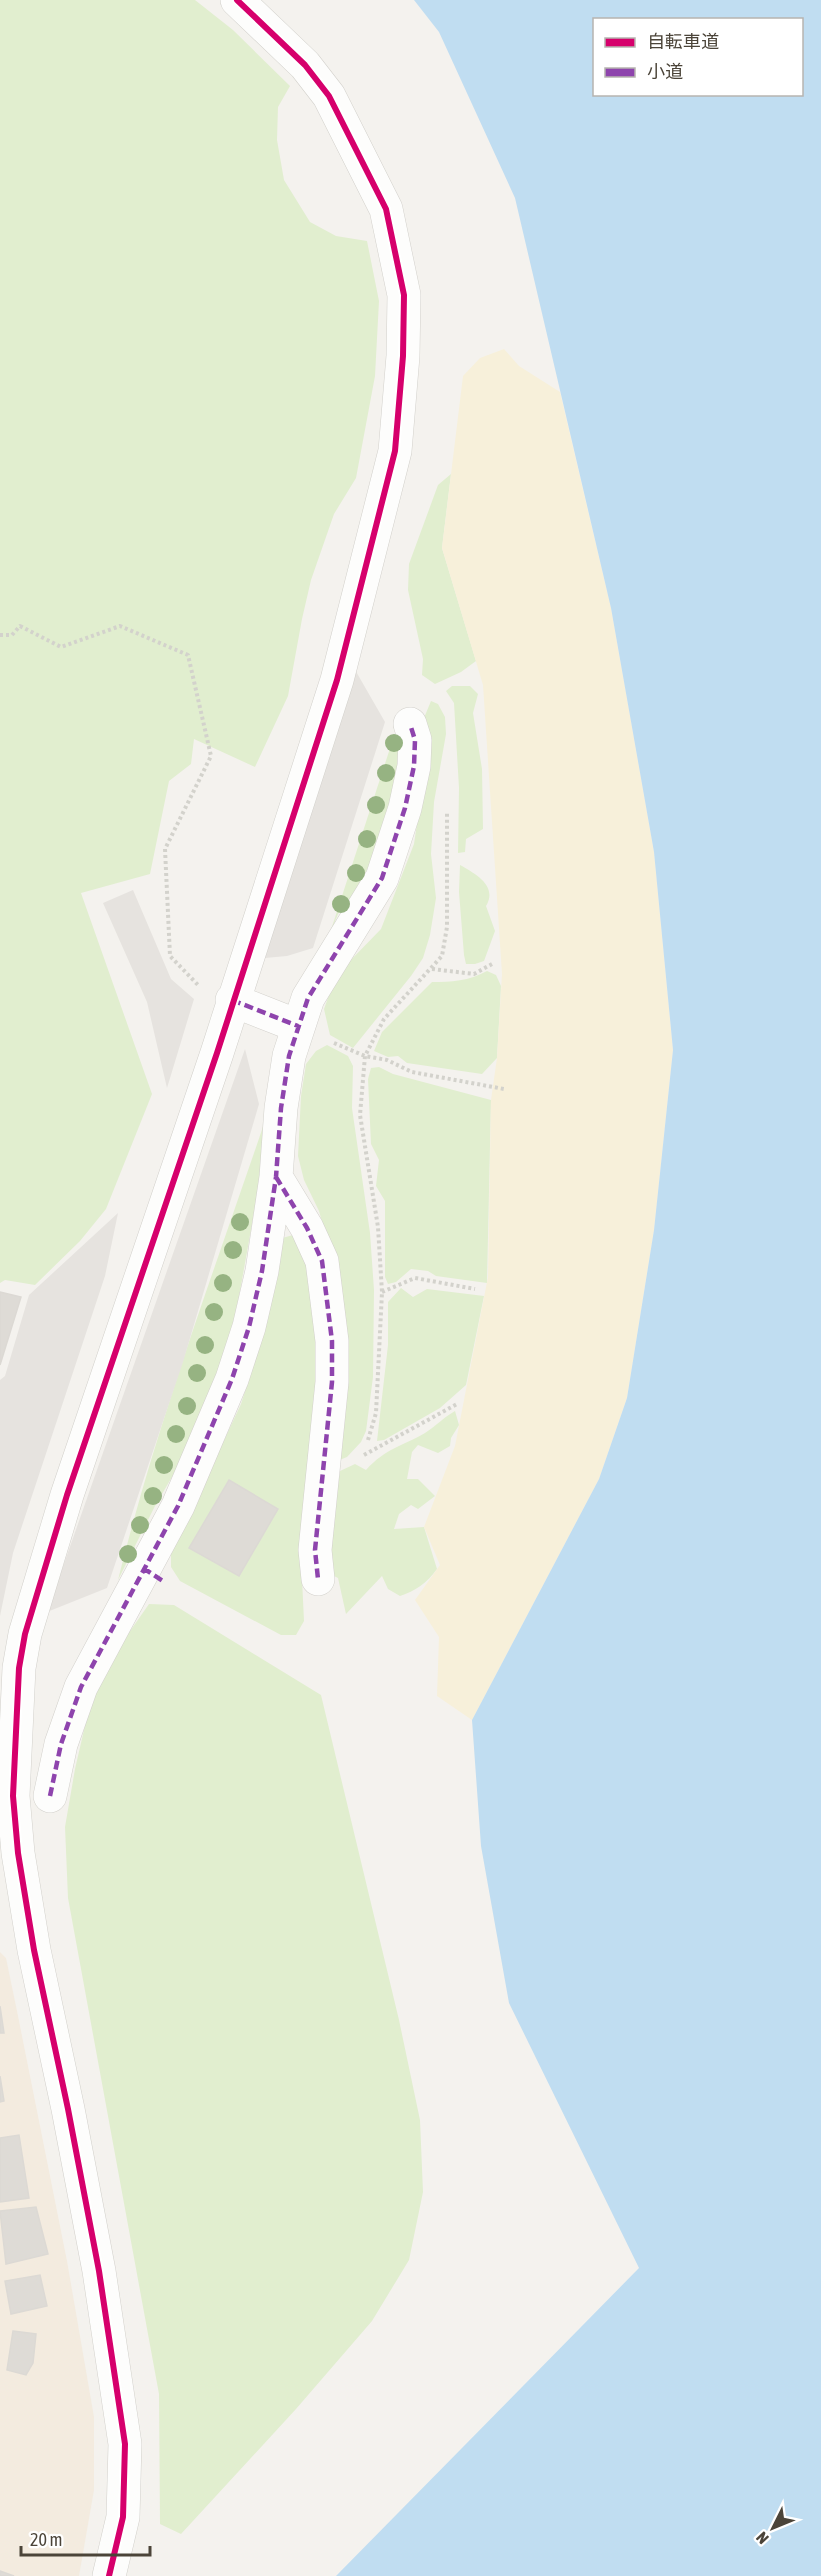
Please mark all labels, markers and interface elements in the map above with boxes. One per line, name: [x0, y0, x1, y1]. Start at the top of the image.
legend: [593, 18, 803, 96]
text: 自転車道: [647, 31, 719, 52]
text: 小道: [647, 61, 683, 82]
north arrow: [743, 2498, 803, 2558]
scale bar: [21, 2519, 150, 2557]
text: 20 m: [30, 2529, 62, 2550]
text: N: [752, 2529, 772, 2548]

